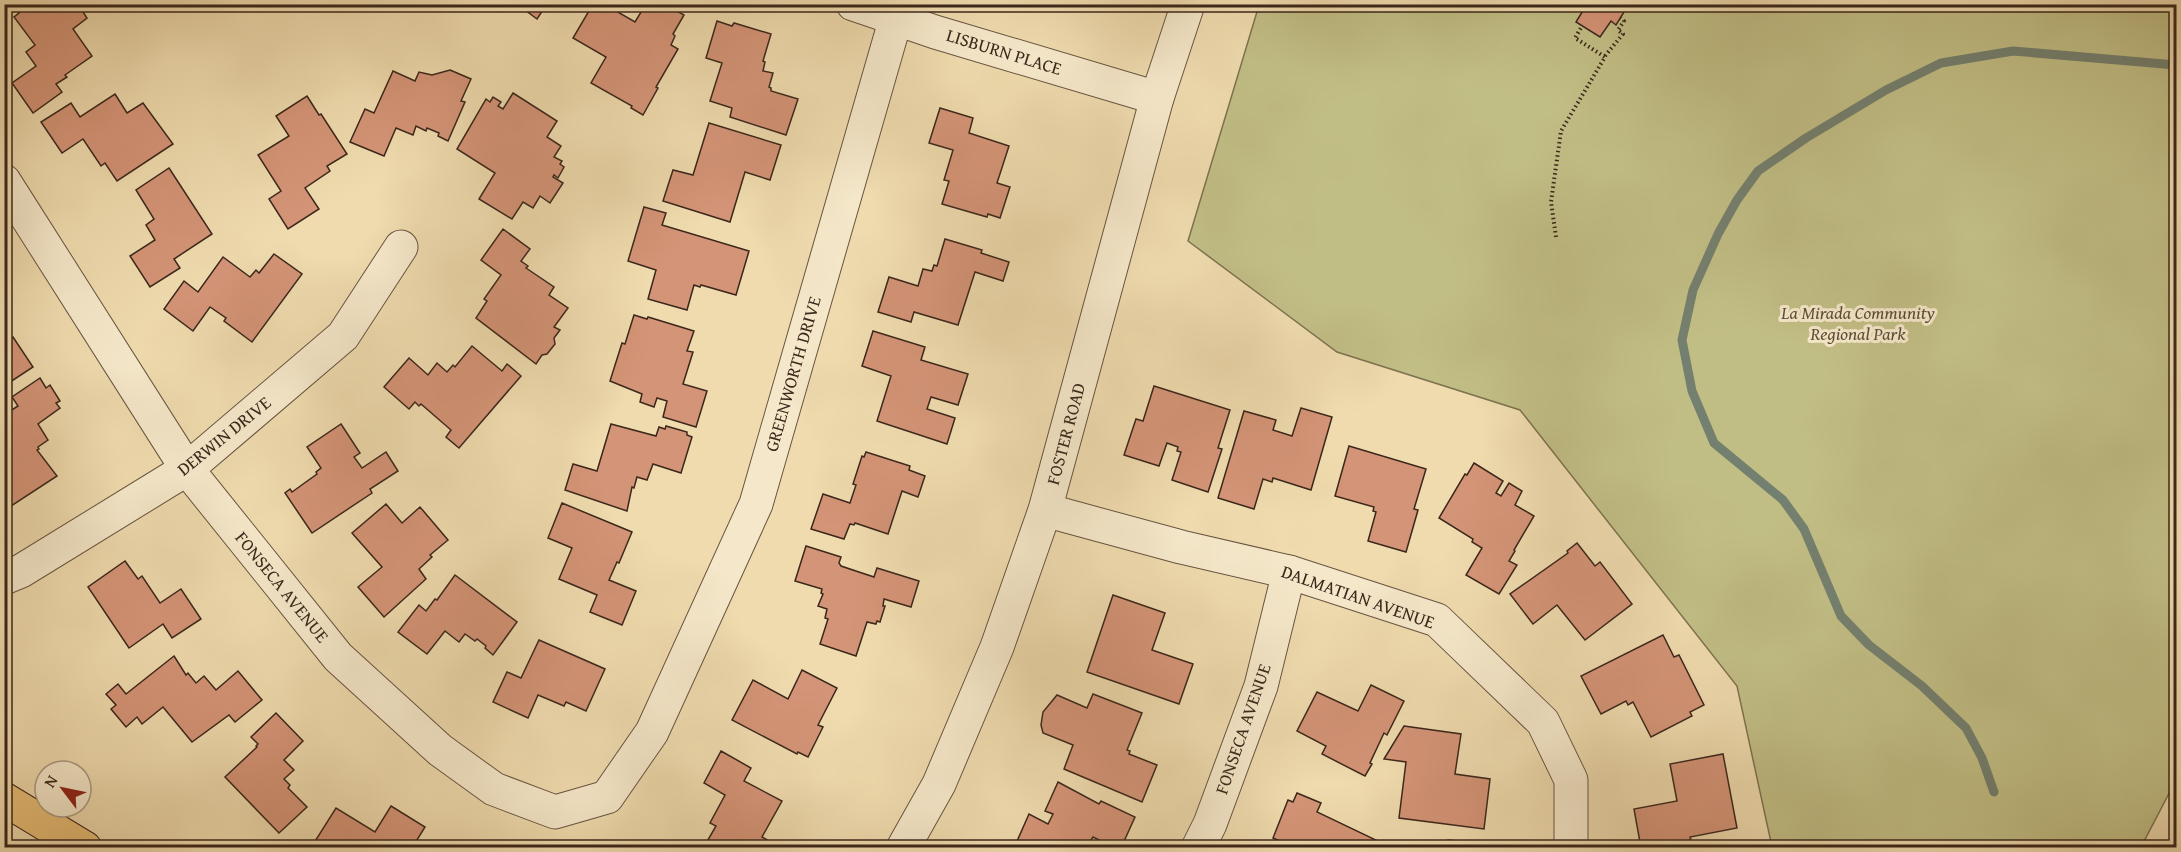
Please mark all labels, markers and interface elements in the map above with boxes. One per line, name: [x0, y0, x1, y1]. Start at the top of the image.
street label: LISBURN PLACE: [943, 21, 1065, 82]
street label: GREENWORTH DRIVE: [757, 293, 828, 455]
park label: La Mirada Community Regional Park: [1780, 299, 1935, 347]
street label: FOSTER ROAD: [1039, 380, 1092, 488]
street label: DERWIN DRIVE: [171, 389, 277, 482]
street label: FONSECA AVENUE: [229, 525, 336, 648]
street label: DALMATIAN AVENUE: [1278, 558, 1438, 635]
street label: FONSECA AVENUE: [1208, 660, 1278, 798]
north arrow: [33, 759, 93, 819]
text: N: [37, 770, 63, 792]

